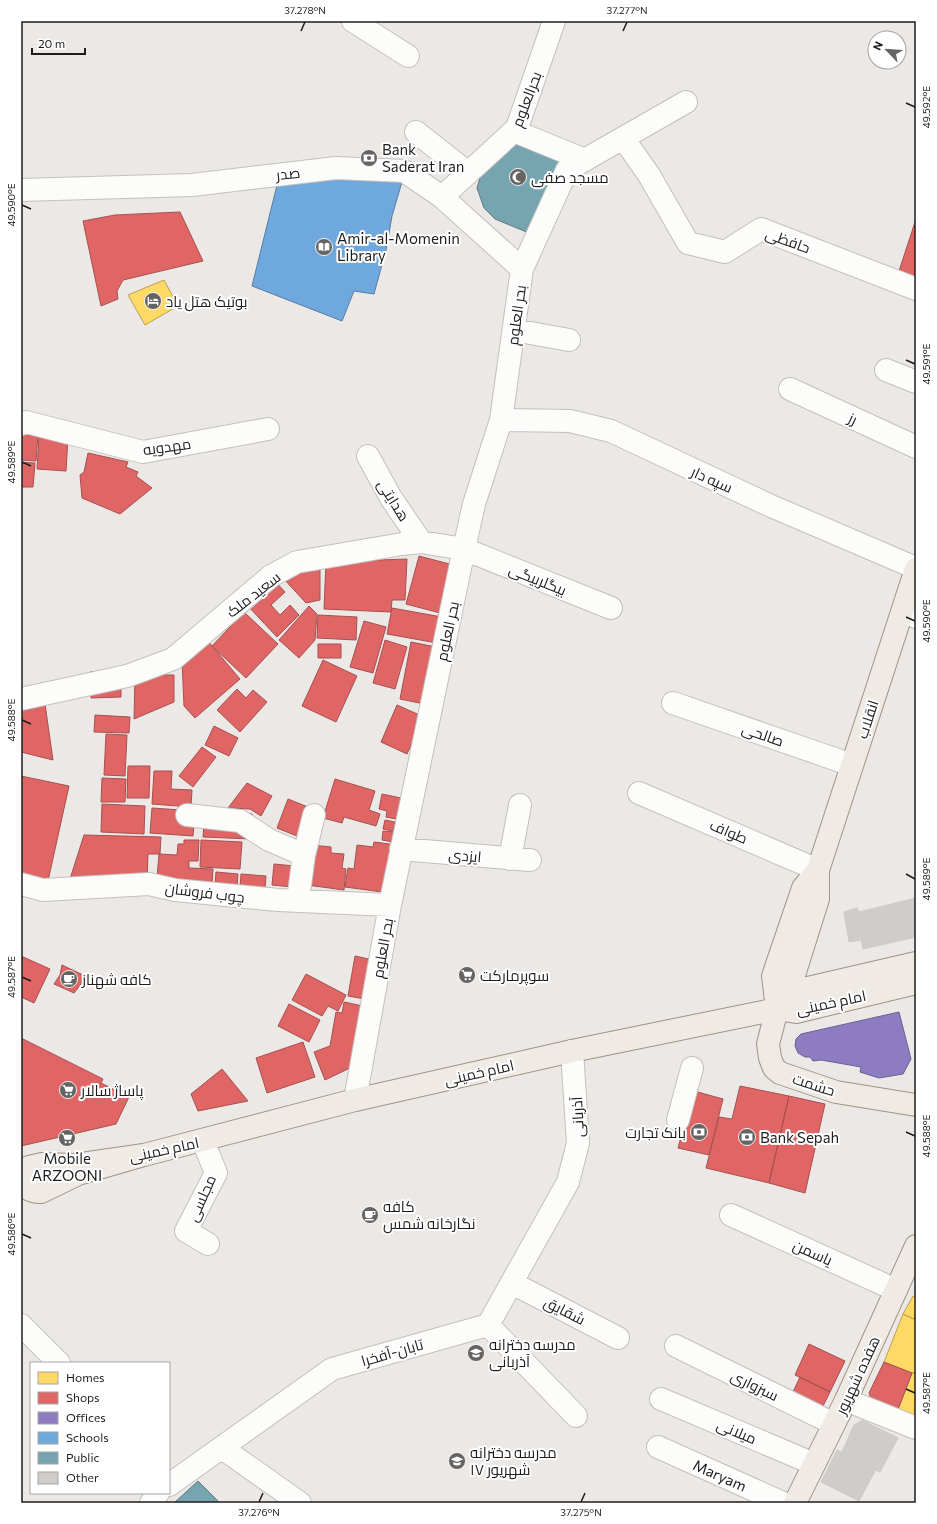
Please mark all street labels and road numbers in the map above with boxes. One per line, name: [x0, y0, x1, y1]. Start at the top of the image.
street label: بحرالعلوم: [507, 69, 547, 130]
street label: صدر: [274, 163, 301, 184]
street label: حافظی: [762, 224, 813, 258]
street label: بحر العلوم: [503, 284, 531, 347]
street label: رز: [844, 408, 860, 429]
street label: مهدویه: [142, 434, 192, 460]
street label: سپه دار: [687, 462, 736, 498]
street label: هدایتی: [373, 476, 414, 525]
street label: بیگلربیگی: [506, 559, 569, 601]
street label: سعید ملک: [222, 567, 284, 621]
street label: بحر العلوم: [432, 599, 464, 663]
street label: انقلاب: [852, 697, 882, 741]
street label: صالحی: [739, 718, 786, 751]
street label: طواف: [707, 815, 751, 848]
street label: ایزدی: [447, 845, 482, 867]
street label: چوب فروشان: [164, 878, 246, 908]
street label: بحر العلوم: [368, 917, 398, 980]
street label: امام خمینی: [794, 986, 868, 1020]
street label: امام خمینی: [442, 1055, 516, 1091]
street label: حشمت: [790, 1069, 838, 1099]
street label: آذربانی: [567, 1096, 589, 1138]
street label: امام خمینی: [127, 1133, 201, 1167]
street label: مجلسی: [183, 1172, 221, 1225]
street label: یاسمن: [790, 1235, 836, 1270]
street label: شقایق: [540, 1292, 589, 1330]
street label: هفده شهریور: [831, 1333, 885, 1419]
street label: تابان-آفخرا: [359, 1335, 426, 1371]
street label: سبزواری: [727, 1366, 782, 1406]
street label: میلانی: [714, 1415, 760, 1449]
street label: Maryam: [690, 1455, 750, 1495]

